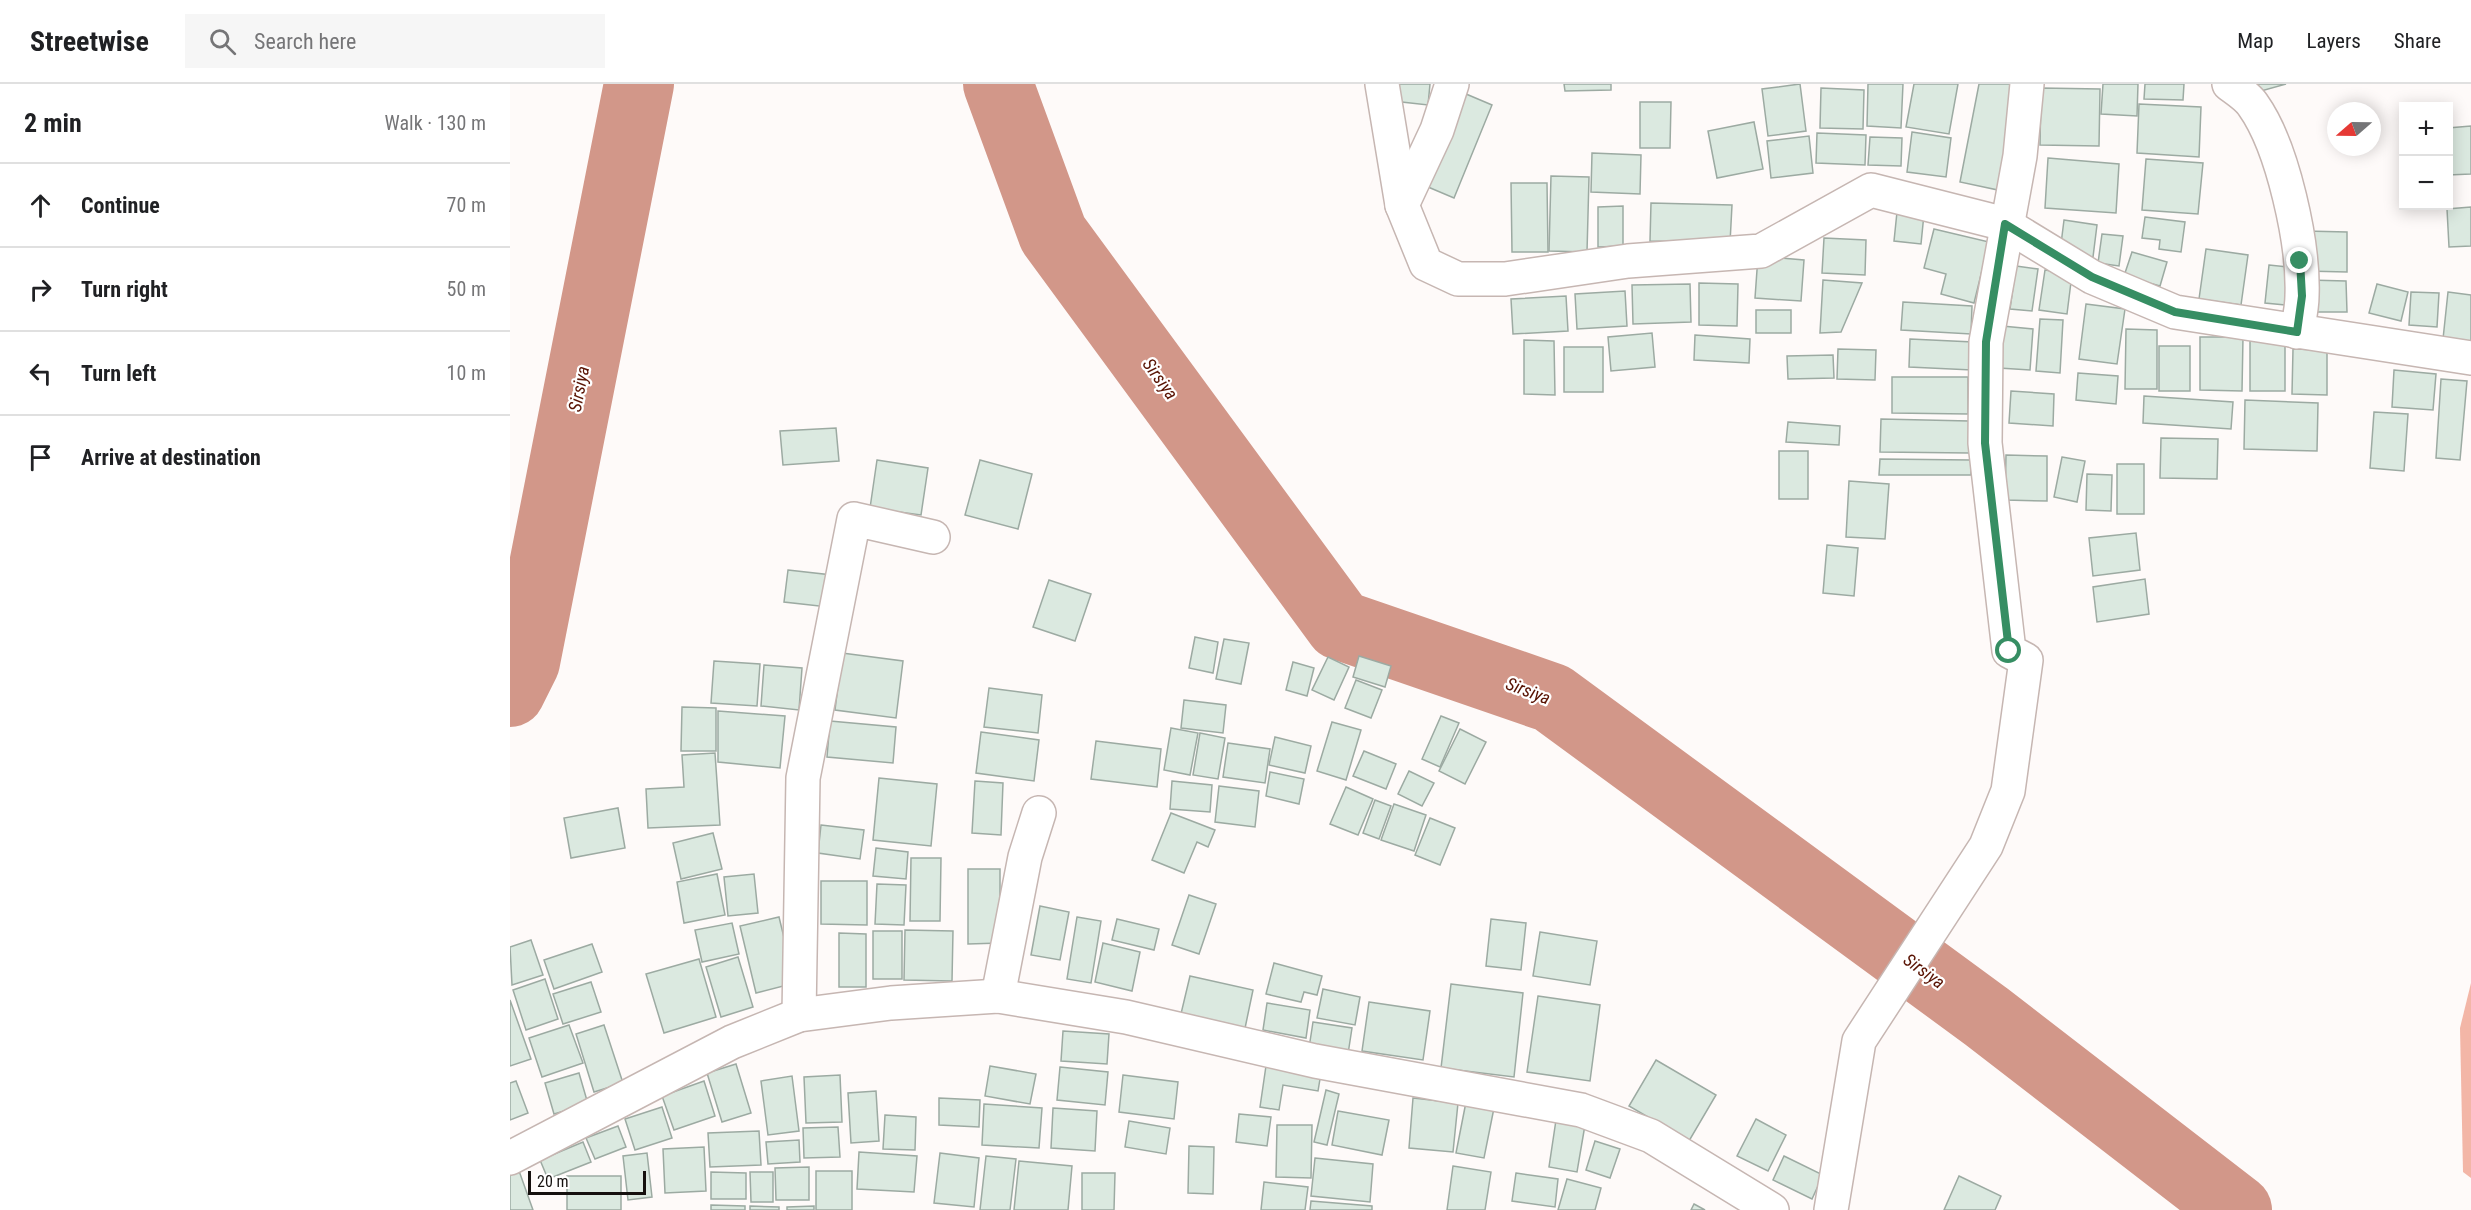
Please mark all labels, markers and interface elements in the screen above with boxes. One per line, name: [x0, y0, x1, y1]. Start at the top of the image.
search box: [185, 14, 605, 68]
text: Streetwise: [30, 25, 149, 58]
icon: search: [206, 25, 239, 58]
text: Search here: [254, 29, 356, 54]
text: Map: [2237, 29, 2274, 53]
text: Layers: [2307, 29, 2361, 53]
text: Share: [2394, 29, 2441, 53]
north arrow: [2327, 102, 2381, 156]
map controls: [2399, 102, 2453, 210]
button: +: [2399, 102, 2453, 156]
text: 2 min: [24, 108, 82, 138]
text: Walk · 130 m: [385, 111, 486, 135]
button: −: [2399, 156, 2453, 210]
icon: ahead: [24, 189, 57, 222]
text: Continue: [81, 193, 160, 218]
text: 70 m: [447, 193, 486, 217]
route end: [2286, 247, 2312, 273]
icon: right: [24, 273, 57, 306]
text: Turn right: [81, 277, 168, 302]
text: 50 m: [447, 277, 486, 301]
water label: Sirsiya: [1138, 354, 1182, 403]
icon: left: [24, 357, 57, 390]
text: Turn left: [81, 361, 156, 386]
text: 10 m: [447, 361, 486, 385]
water label: Sirsiya: [564, 364, 593, 413]
icon: arrive: [24, 441, 57, 474]
text: Arrive at destination: [81, 445, 261, 470]
route start: [1995, 637, 2021, 663]
water label: Sirsiya: [1503, 673, 1553, 709]
water label: Sirsiya: [1900, 949, 1949, 993]
scale bar: [528, 1168, 646, 1196]
text: 20 m: [537, 1172, 569, 1191]

